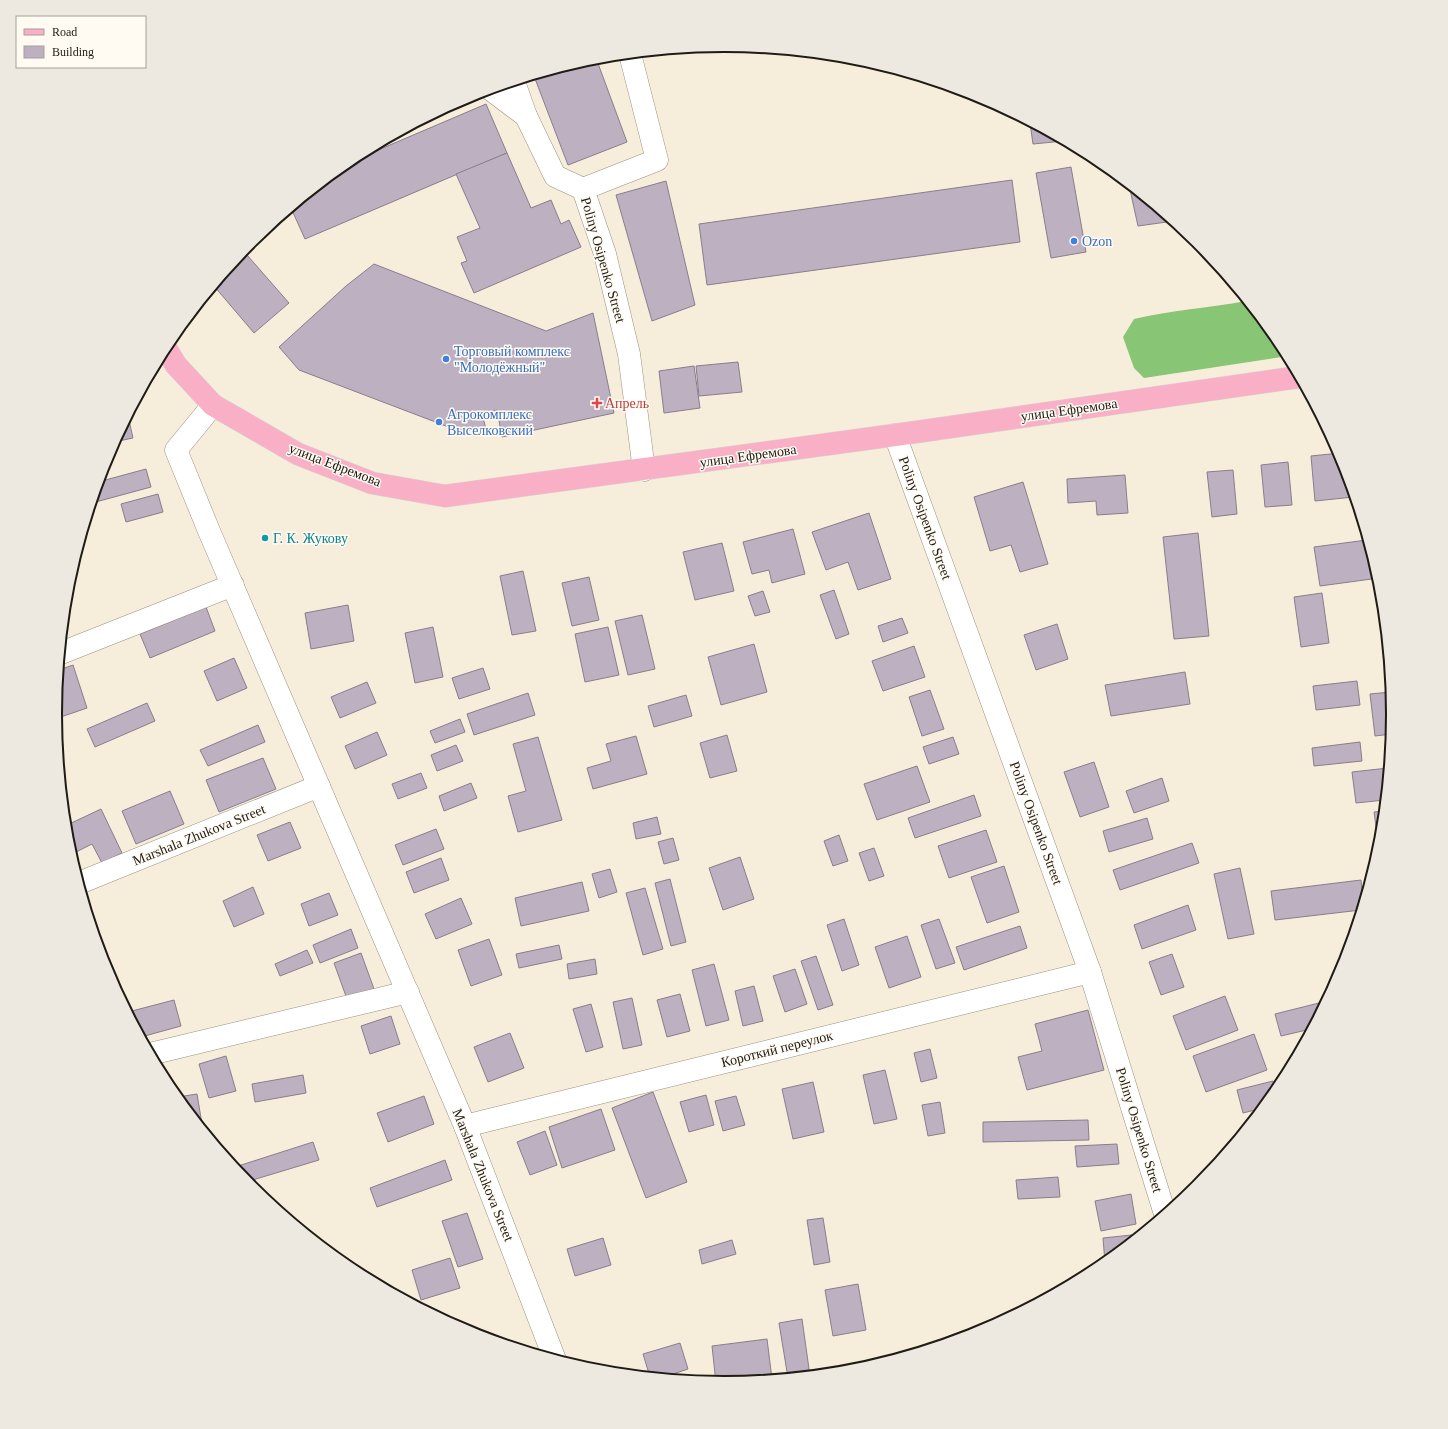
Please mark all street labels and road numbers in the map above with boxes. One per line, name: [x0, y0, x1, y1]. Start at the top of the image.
street label: Poliny Osipenko Street: [578, 196, 628, 325]
street label: улица Ефремова: [1020, 396, 1119, 424]
street label: улица Ефремова: [287, 441, 384, 490]
street label: улица Ефремова: [699, 442, 798, 470]
street label: Poliny Osipenko Street: [896, 454, 954, 582]
street label: Poliny Osipenko Street: [1007, 759, 1065, 887]
street label: Marshala Zhukova Street: [131, 802, 268, 868]
street label: Короткий переулок: [720, 1028, 835, 1070]
street label: Poliny Osipenko Street: [1113, 1066, 1165, 1194]
street label: Marshala Zhukova Street: [450, 1107, 516, 1244]

